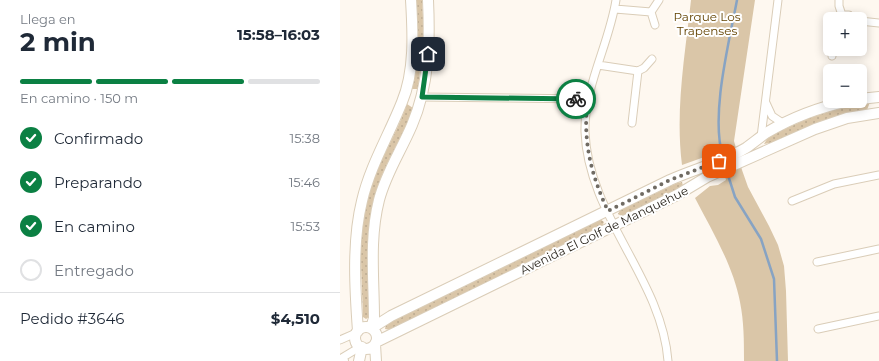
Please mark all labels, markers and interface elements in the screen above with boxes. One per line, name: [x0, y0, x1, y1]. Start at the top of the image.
park label: Parque Los Trapenses: [673, 9, 741, 38]
text: Llega en: [20, 11, 76, 27]
map controls: [823, 12, 867, 108]
button: +: [823, 12, 867, 56]
text: 15:58–16:03: [237, 25, 320, 44]
text: 2 min: [20, 26, 96, 58]
pin: [411, 37, 445, 71]
icon: home: [417, 43, 439, 65]
button: −: [823, 64, 867, 108]
courier: [556, 79, 596, 119]
icon: bike: [565, 88, 587, 110]
text: En camino · 150 m: [20, 90, 138, 106]
icon: check: [20, 127, 42, 149]
text: Confirmado: [54, 129, 143, 148]
text: 15:38: [290, 130, 320, 146]
pin: [702, 144, 736, 178]
icon: bag: [708, 150, 730, 172]
icon: check: [20, 171, 42, 193]
text: Preparando: [54, 173, 142, 192]
text: 15:46: [289, 174, 320, 190]
street label: Avenida El Golf de Manquehue: [517, 183, 691, 277]
icon: check: [20, 215, 42, 237]
text: En camino: [54, 217, 135, 236]
text: 15:53: [291, 218, 320, 234]
text: Entregado: [54, 261, 134, 280]
text: Pedido #3646: [20, 309, 124, 328]
text: $4,510: [271, 309, 320, 328]

